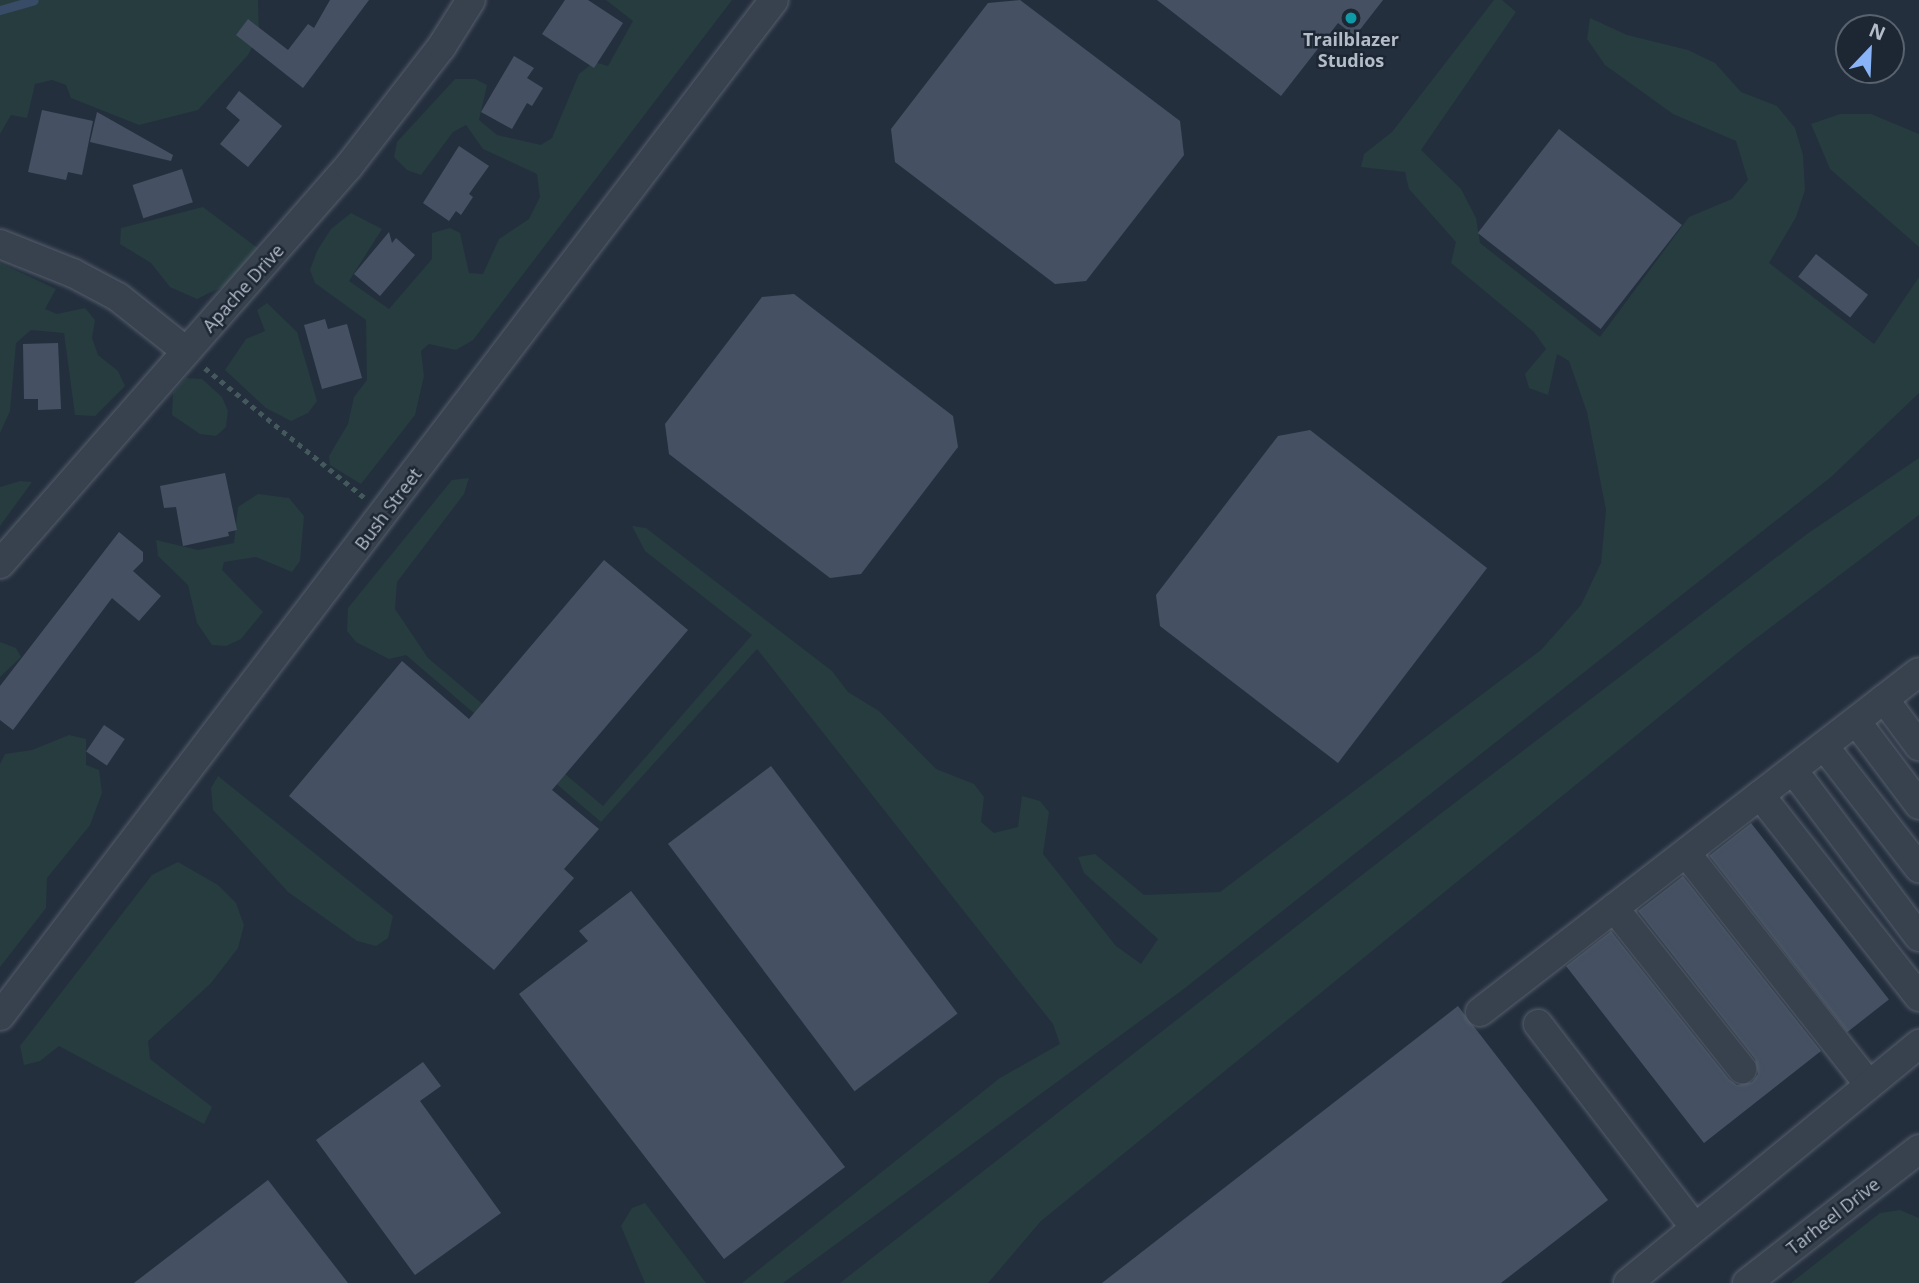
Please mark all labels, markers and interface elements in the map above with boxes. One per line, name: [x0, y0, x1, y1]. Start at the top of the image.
marker: Trailblazer Studios: [1343, 10, 1359, 26]
north arrow: [1835, 14, 1905, 84]
text: N: [1865, 17, 1890, 46]
place label: Trailblazer Studios: [1303, 29, 1399, 72]
street label: Apache Drive: [198, 240, 288, 336]
street label: Bush Street: [350, 464, 426, 554]
street label: Tarheel Drive: [1782, 1173, 1884, 1259]

